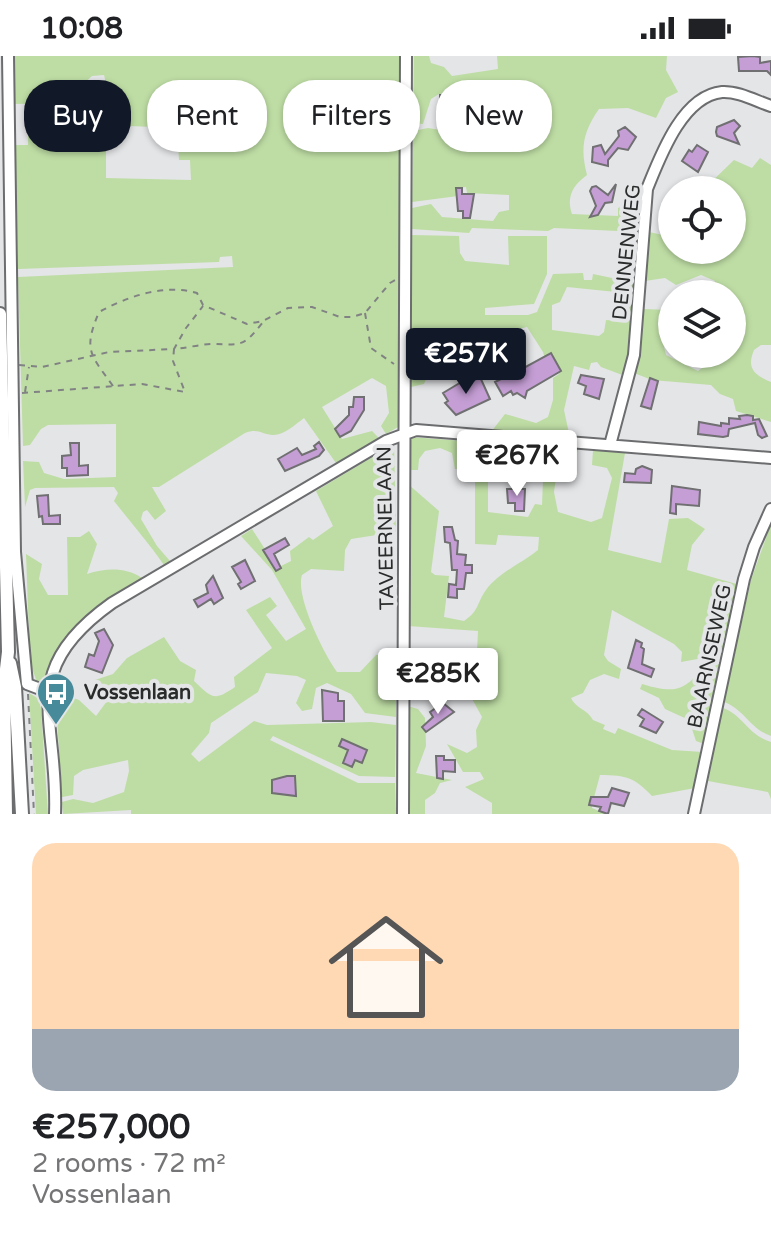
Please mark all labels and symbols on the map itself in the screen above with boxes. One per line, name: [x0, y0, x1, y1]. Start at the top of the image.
street label: DENNENWEG: [608, 183, 646, 321]
pin: €257K: [410, 328, 522, 396]
pin: €267K: [461, 430, 573, 498]
street label: TAVEERNELAAN: [373, 446, 399, 610]
street label: BAARNSEWEG: [683, 582, 737, 730]
pin: €285K: [382, 648, 494, 716]
bus stop icon: Vossenlaan: [35, 671, 77, 726]
place label: Vossenlaan: [84, 681, 191, 705]

